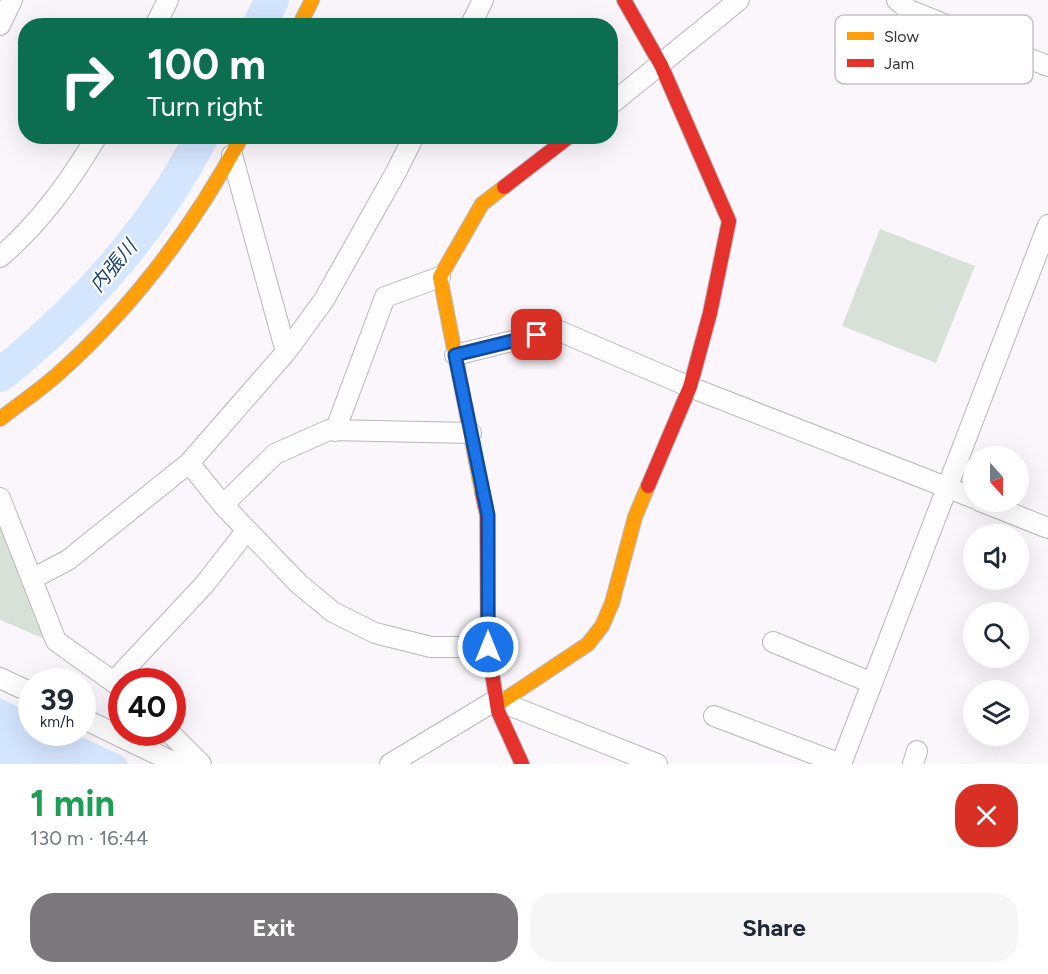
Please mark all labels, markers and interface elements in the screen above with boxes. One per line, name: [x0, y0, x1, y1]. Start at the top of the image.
legend: [835, 15, 1033, 84]
text: Slow: [884, 27, 919, 46]
text: 100 m: [147, 39, 266, 90]
icon: right: [48, 42, 126, 120]
text: Jam: [884, 54, 914, 73]
text: Turn right: [147, 90, 263, 123]
water label: 内張川: [85, 234, 143, 297]
pin: [511, 309, 562, 360]
icon: arrive: [520, 318, 553, 351]
north arrow: [963, 446, 1029, 512]
map controls: [963, 446, 1029, 746]
button: sound: [963, 524, 1029, 590]
button: search: [963, 602, 1029, 668]
position arrow: [456, 615, 520, 679]
speed limit sign: 40: [108, 668, 186, 746]
button: layers: [963, 680, 1029, 746]
text: 39: [40, 681, 74, 718]
text: km/h: [40, 713, 74, 731]
text: 1 min: [30, 782, 115, 825]
button: close: [955, 784, 1018, 847]
text: 130 m · 16:44: [30, 826, 148, 850]
button: Exit: [30, 893, 518, 962]
button: Share: [530, 893, 1018, 962]

